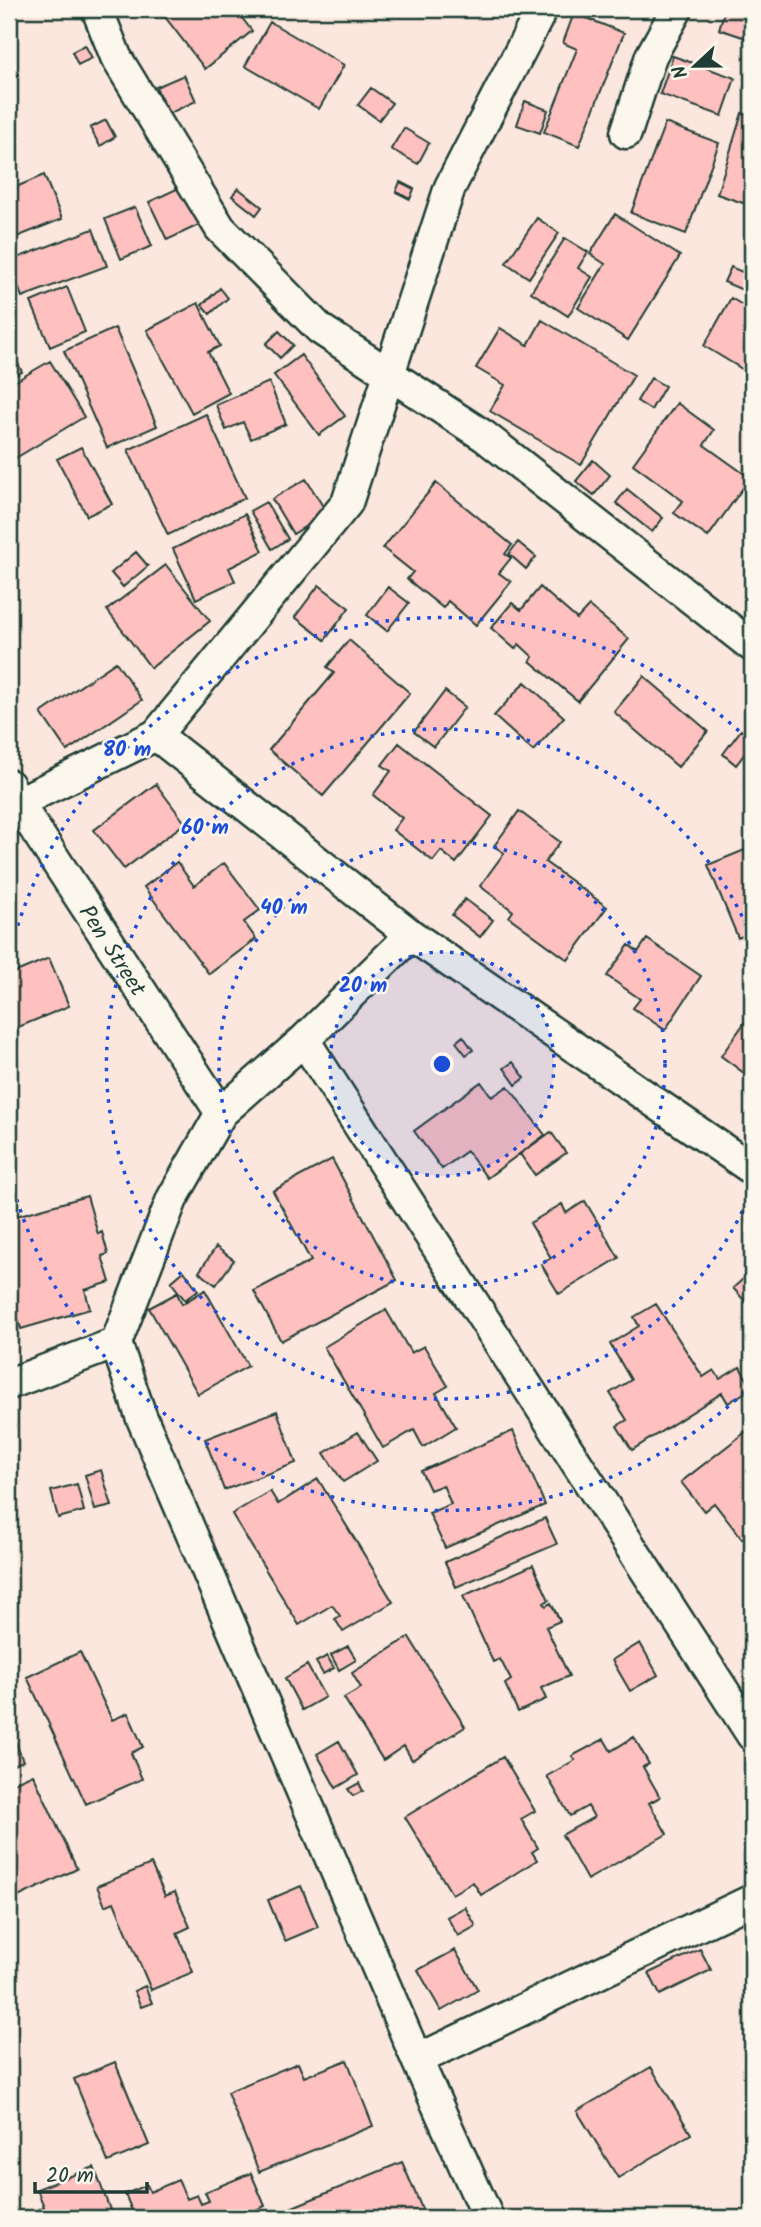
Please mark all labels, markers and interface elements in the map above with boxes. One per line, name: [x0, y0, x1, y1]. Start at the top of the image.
north arrow: [660, 32, 730, 102]
text: N: [665, 60, 697, 83]
text: 80 m: [103, 734, 151, 767]
text: 60 m: [181, 812, 229, 845]
text: 40 m: [260, 892, 308, 925]
street label: Pen Street: [68, 898, 155, 1005]
text: 20 m: [339, 970, 387, 1003]
centre of rings: [430, 1052, 454, 1076]
scale bar: [35, 2150, 147, 2194]
text: 20 m: [46, 2160, 94, 2193]

